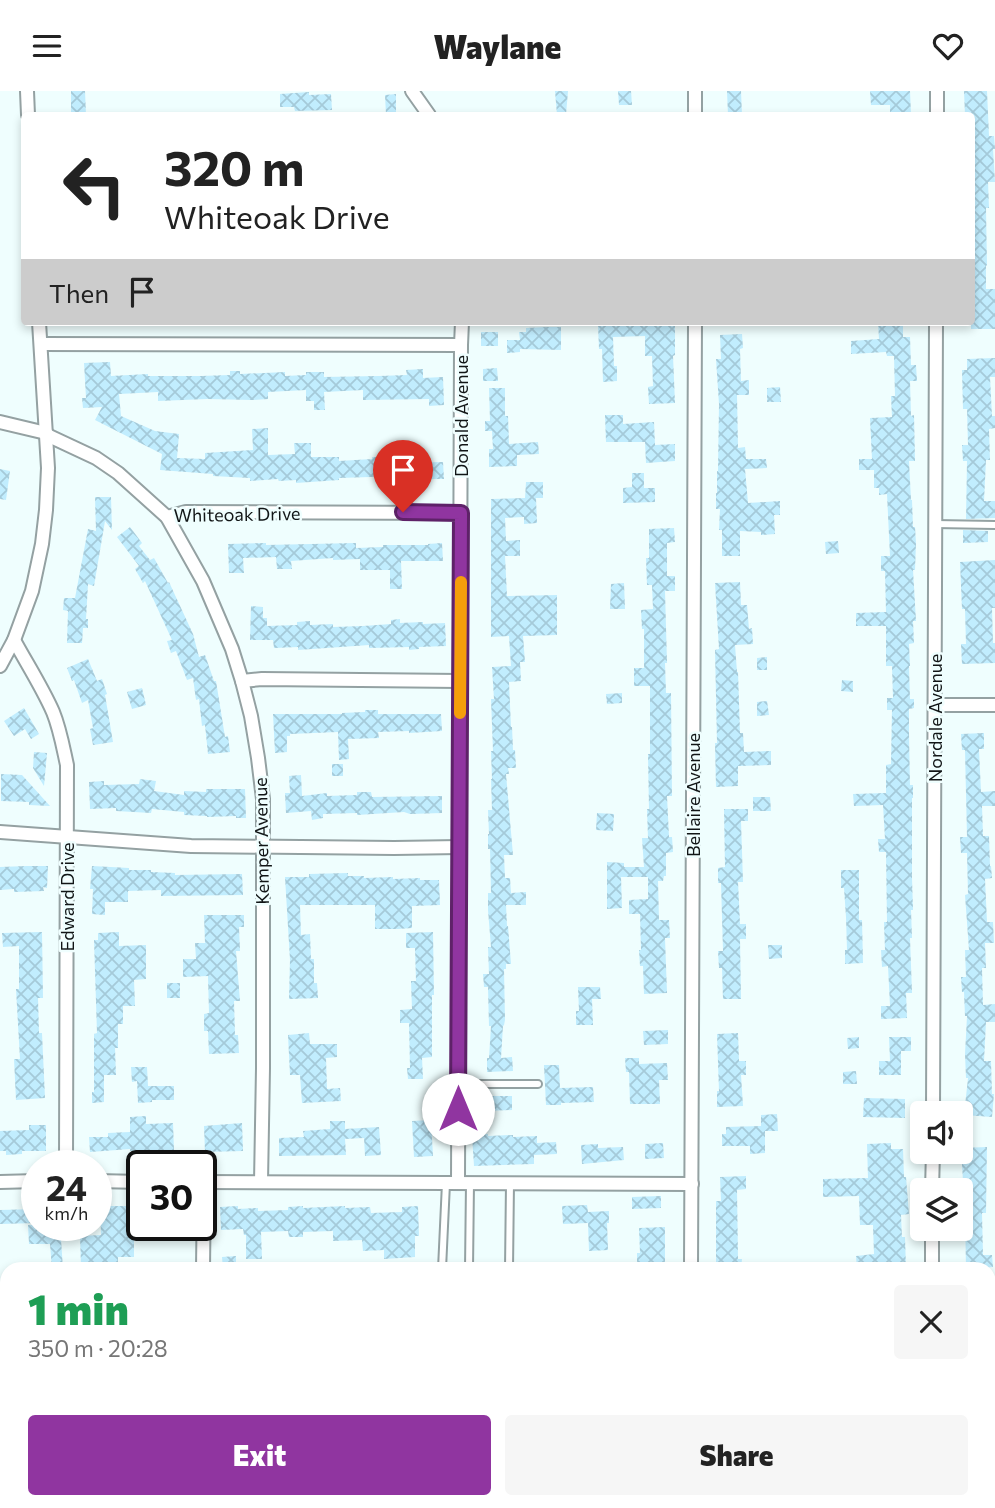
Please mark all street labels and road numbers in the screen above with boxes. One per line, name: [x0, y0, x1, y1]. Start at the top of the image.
street label: Donald Avenue: [450, 355, 472, 477]
street label: Whiteoak Drive: [173, 502, 301, 526]
street label: Nordale Avenue: [924, 654, 946, 782]
street label: Bellaire Avenue: [682, 733, 704, 857]
street label: Kemper Avenue: [249, 777, 273, 905]
street label: Edward Drive: [56, 843, 78, 951]

